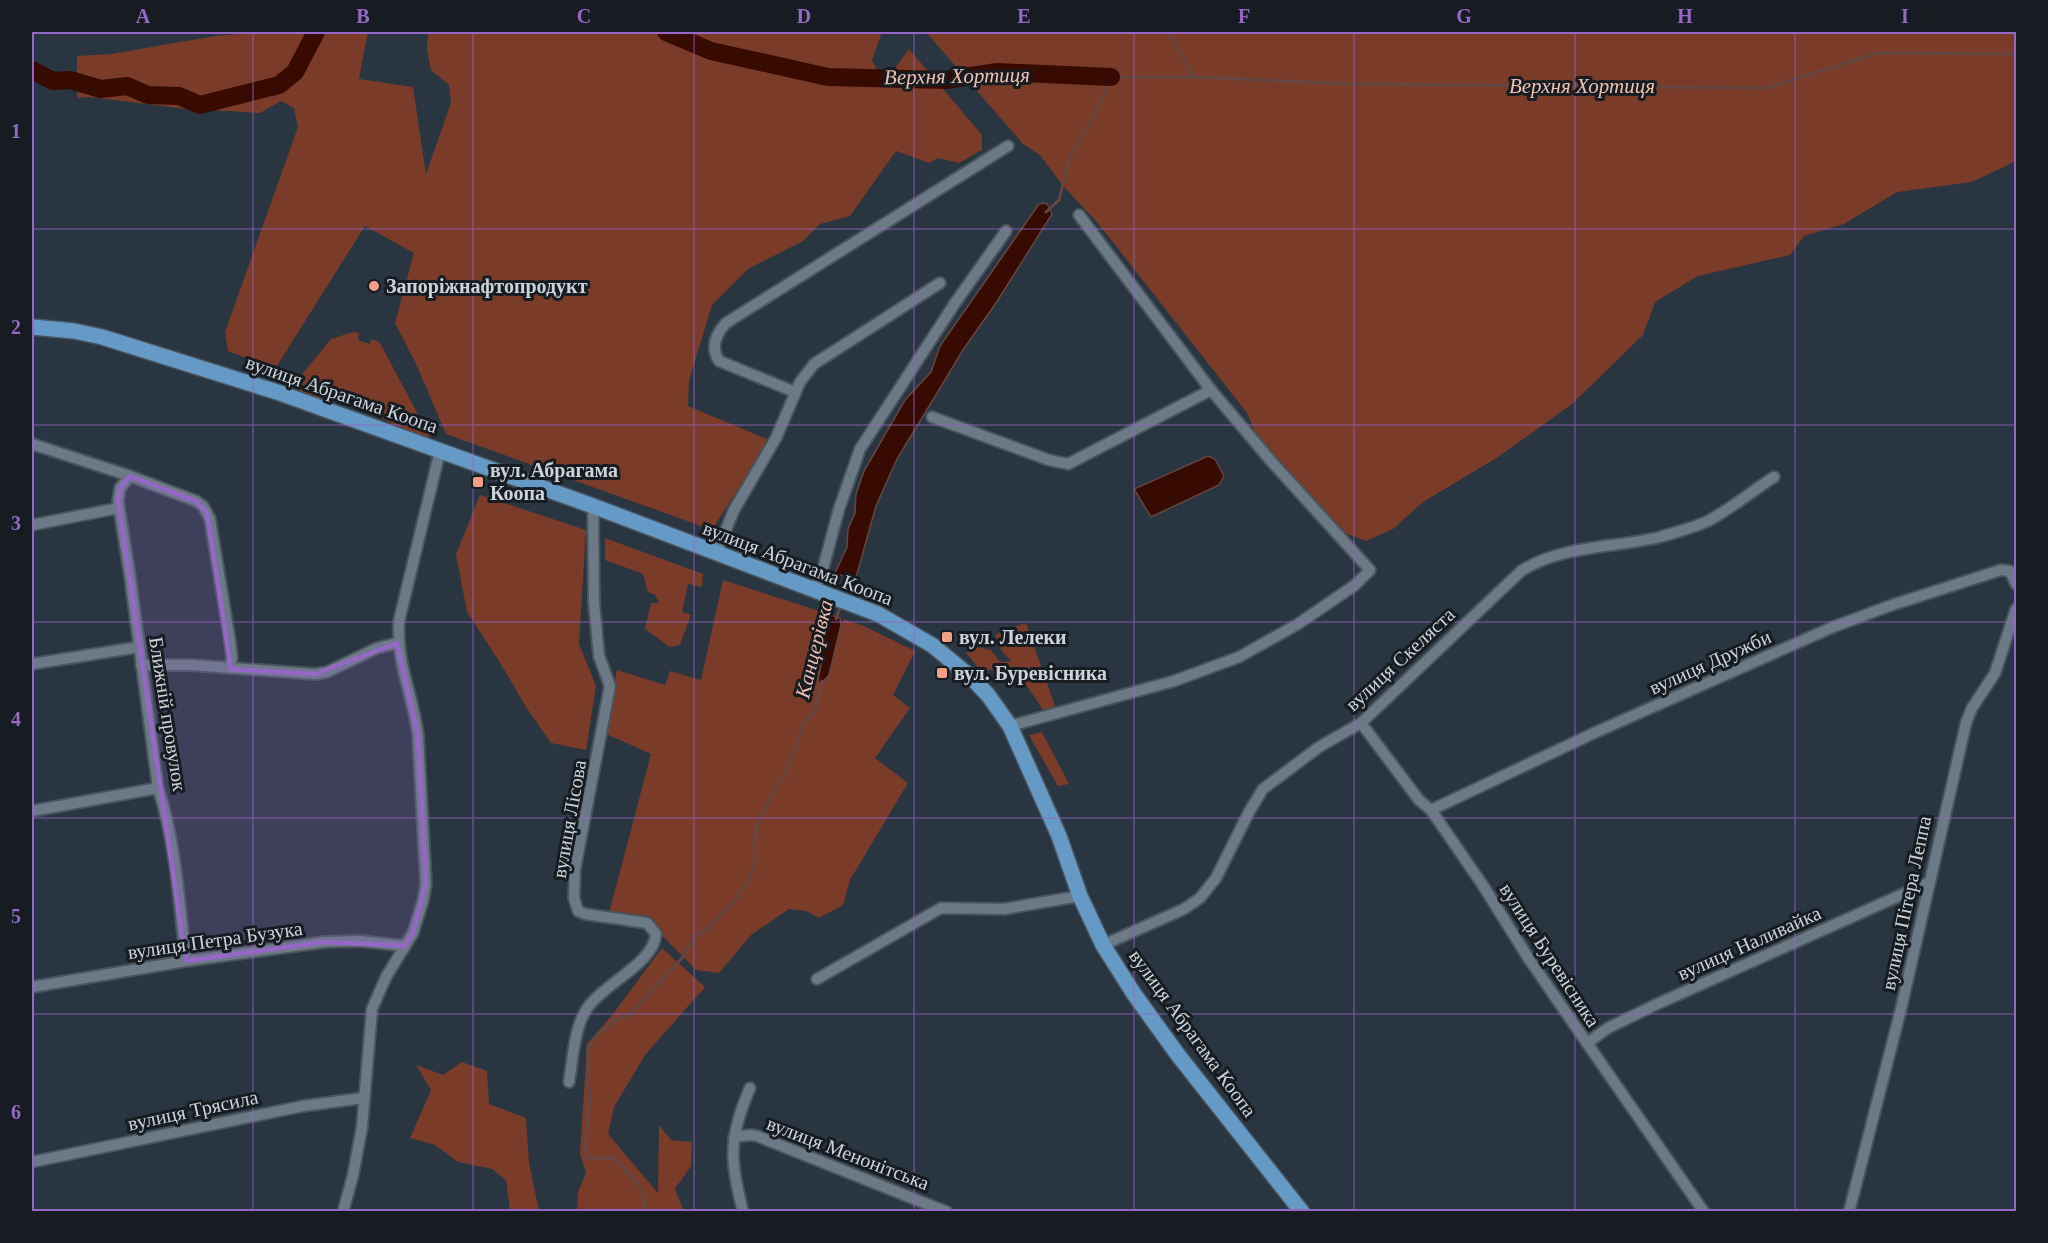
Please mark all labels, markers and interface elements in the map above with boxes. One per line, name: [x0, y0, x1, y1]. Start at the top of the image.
text: A: [136, 5, 151, 27]
text: B: [356, 5, 370, 27]
text: C: [577, 5, 591, 27]
text: D: [797, 5, 811, 27]
text: E: [1017, 5, 1031, 27]
text: F: [1238, 5, 1250, 27]
text: G: [1456, 5, 1472, 27]
text: H: [1677, 5, 1693, 27]
text: I: [1901, 5, 1909, 27]
water label: Верхня Хортиця: [884, 63, 1030, 89]
water label: Верхня Хортиця: [1509, 74, 1655, 98]
text: 1: [11, 120, 21, 142]
place label: Запоріжнафтопродукт: [386, 275, 588, 298]
marker: Запоріжнафтопродукт: [367, 279, 381, 293]
text: 2: [11, 316, 21, 338]
street label: вулиця Абрагама Коопа: [243, 351, 441, 438]
place label: вул. Абрагама Коопа: [490, 459, 618, 504]
marker: вул. Абрагама Коопа: [471, 475, 485, 489]
text: 3: [11, 512, 21, 534]
street label: вулиця Абрагама Коопа: [700, 517, 896, 610]
water label: Канцерівка: [790, 597, 838, 702]
street label: вулиця Скеляста: [1341, 603, 1460, 716]
street label: вулиця Дружби: [1646, 625, 1775, 700]
place label: вул. Лелеки: [959, 626, 1067, 649]
marker: вул. Лелеки: [940, 630, 954, 644]
street label: Ближній провулок: [144, 635, 191, 793]
place label: вул. Буревісника: [954, 662, 1107, 685]
marker: вул. Буревісника: [935, 666, 949, 680]
text: 4: [11, 708, 21, 730]
street label: вулиця Лісова: [548, 758, 591, 880]
street label: вулиця Пітера Леппа: [1877, 814, 1936, 992]
street label: вулиця Буревісника: [1494, 879, 1605, 1032]
street label: вулиця Наливайка: [1674, 901, 1825, 985]
text: 5: [11, 905, 21, 927]
street label: вулиця Петра Бузука: [126, 917, 304, 964]
street label: вулиця Абрагама Коопа: [1124, 945, 1261, 1122]
street label: вулиця Трясила: [126, 1085, 260, 1136]
text: 6: [11, 1101, 21, 1123]
street label: вулиця Менонітська: [763, 1112, 932, 1195]

